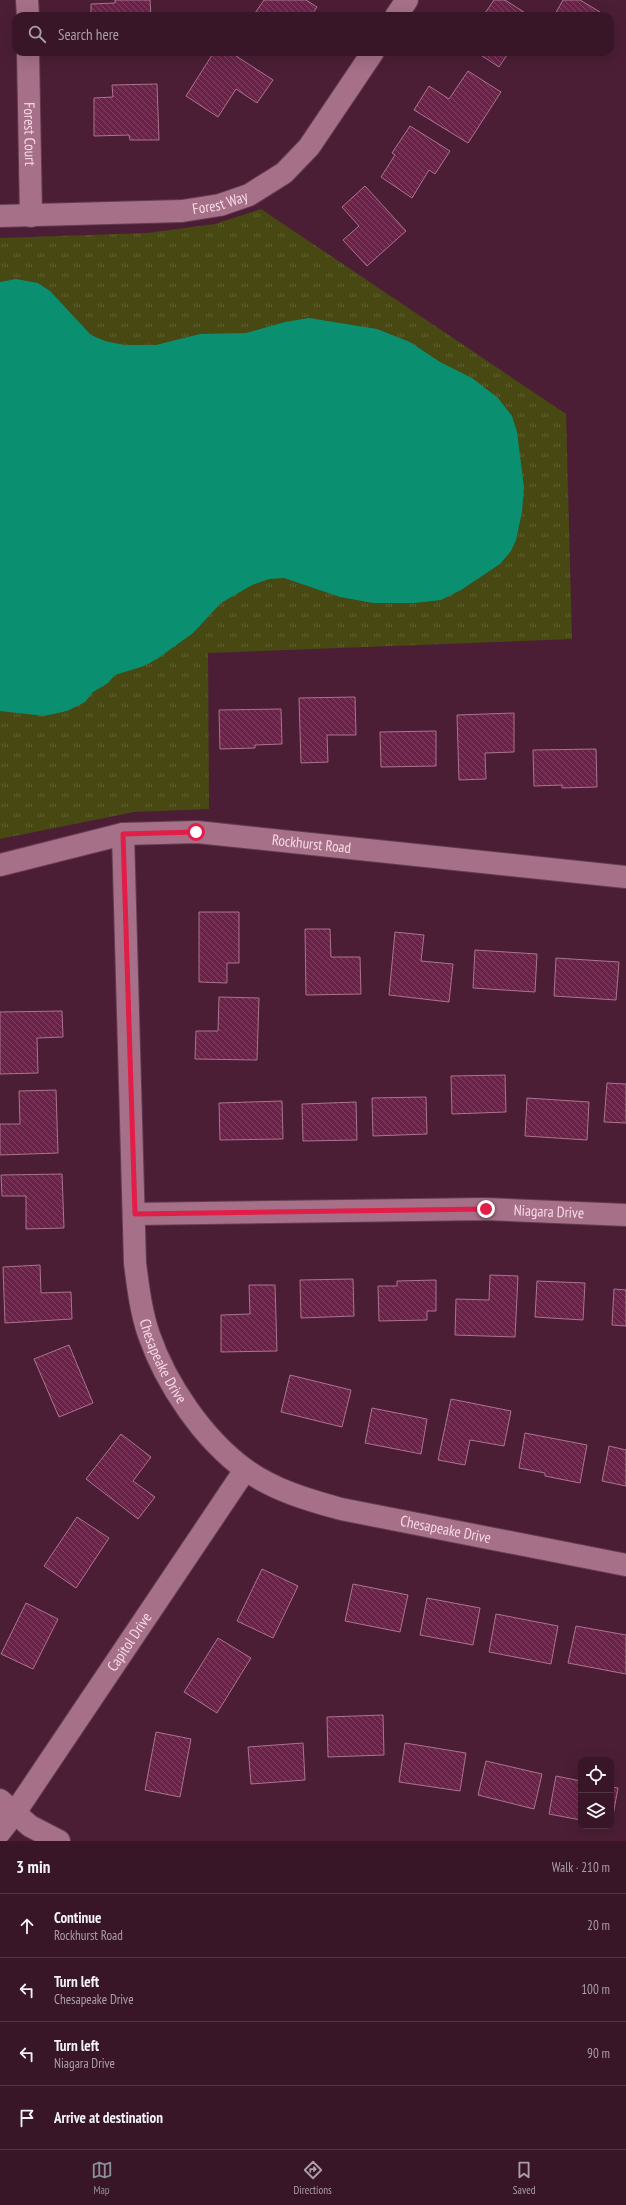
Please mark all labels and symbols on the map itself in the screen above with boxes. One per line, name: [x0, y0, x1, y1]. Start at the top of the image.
street label: Forest Court: [20, 102, 40, 166]
street label: Forest Way: [191, 186, 250, 218]
route start: [187, 823, 205, 841]
street label: Rockhurst Road: [271, 830, 352, 857]
route end: [477, 1200, 495, 1218]
street label: Niagara Drive: [513, 1200, 585, 1222]
street label: Chesapeake Drive: [136, 1317, 191, 1407]
street label: Chesapeake Drive: [399, 1511, 493, 1547]
street label: Capitol Drive: [103, 1609, 156, 1675]

